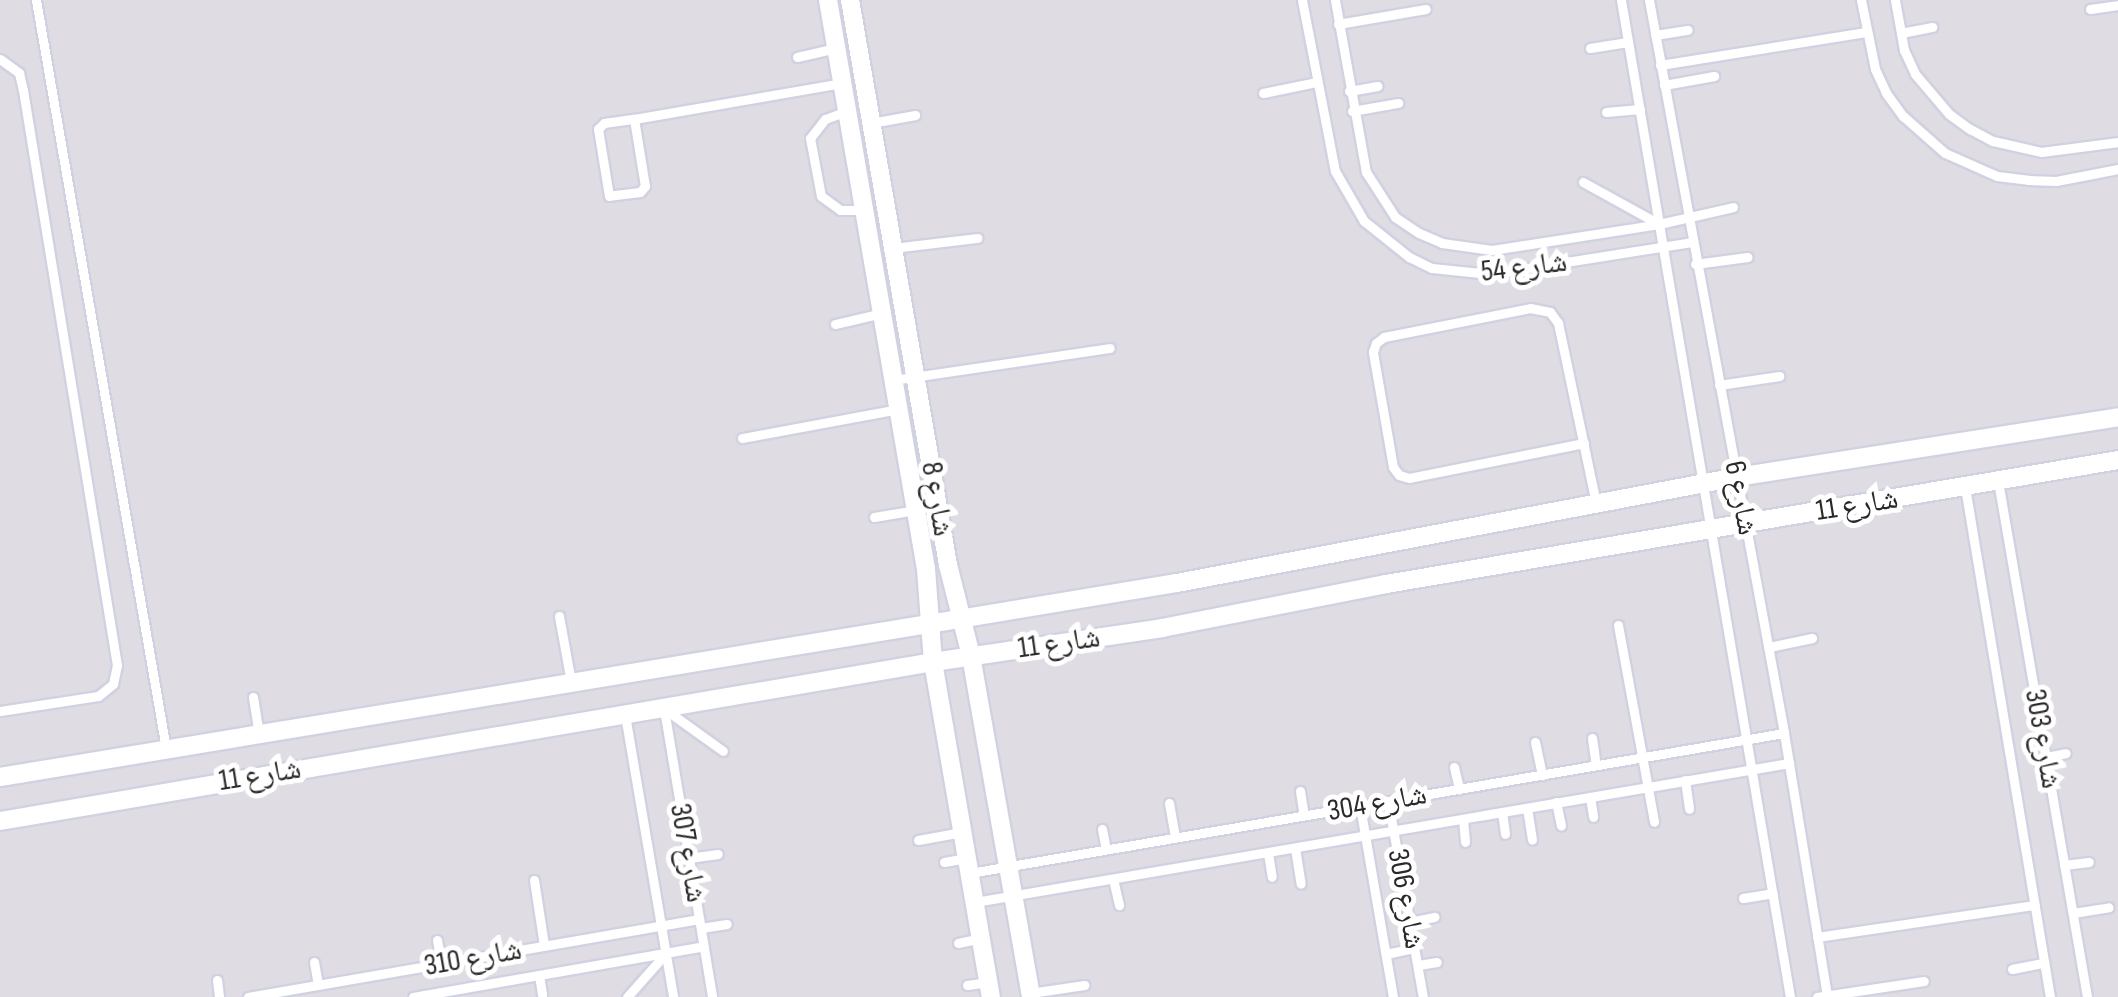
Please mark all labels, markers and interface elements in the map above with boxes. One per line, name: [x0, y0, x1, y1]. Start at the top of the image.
street label: شارع 54: [1479, 244, 1569, 290]
street label: شارع 6: [1716, 458, 1766, 538]
street label: شارع 8: [913, 459, 961, 539]
street label: شارع 11: [1813, 481, 1901, 529]
street label: شارع 11: [1015, 619, 1103, 667]
street label: شارع 303: [2017, 686, 2069, 792]
street label: شارع 11: [216, 751, 304, 799]
street label: شارع 304: [1324, 777, 1430, 829]
street label: شارع 307: [662, 801, 714, 905]
street label: شارع 306: [1380, 846, 1432, 952]
street label: شارع 310: [421, 932, 525, 984]

